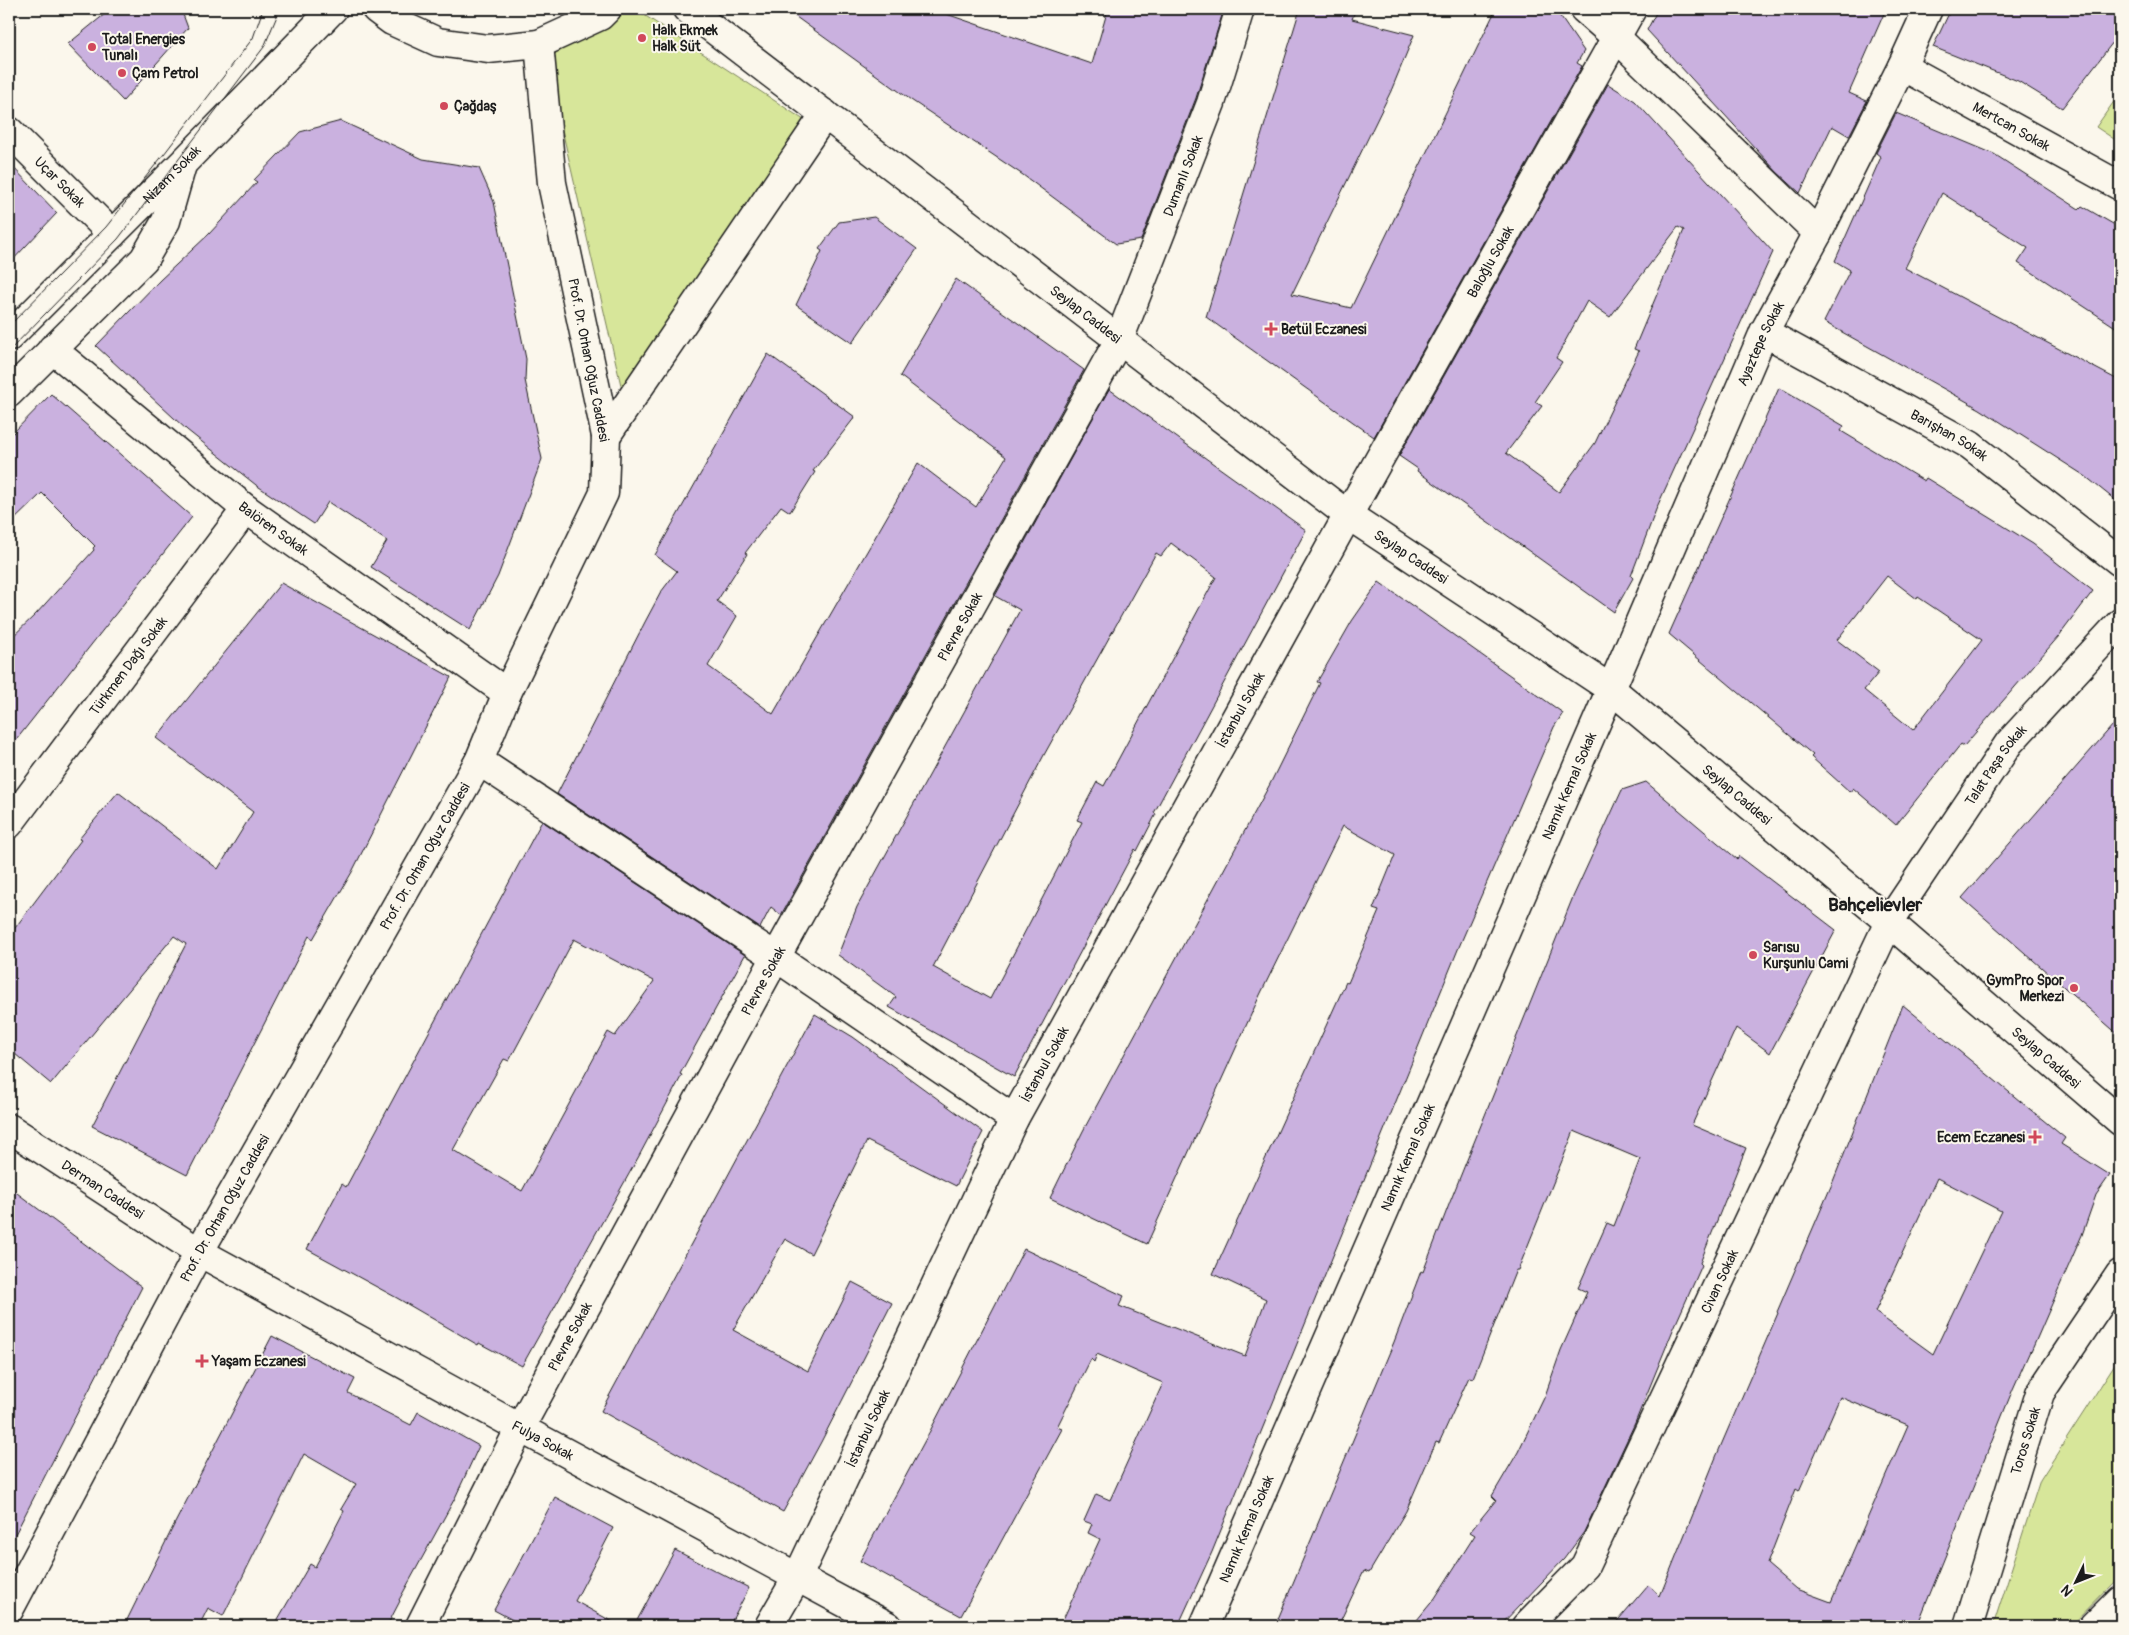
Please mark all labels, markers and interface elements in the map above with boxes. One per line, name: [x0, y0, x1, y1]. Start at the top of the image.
place label: Halk Ekmek Halk Süt: [652, 22, 718, 55]
place label: Total Energies Tunalı: [101, 31, 186, 64]
marker: Halk Ekmek Halk Süt: [636, 32, 648, 44]
marker: Total Energies Tunalı: [86, 41, 98, 53]
place label: Çam Petrol: [132, 65, 199, 82]
marker: Çam Petrol: [116, 67, 128, 79]
place label: Çağdaş: [454, 98, 497, 115]
street label: Mertcan Sokak: [1970, 99, 2053, 155]
marker: Çağdaş: [438, 100, 450, 112]
street label: Dumanlı Sokak: [1160, 133, 1207, 219]
street label: Nizam Sokak: [139, 142, 205, 207]
street label: Uçar Sokak: [31, 153, 89, 211]
street label: Baloğlu Sokak: [1464, 223, 1518, 301]
street label: Prof. Dr. Orhan Oğuz Caddesi: [564, 277, 613, 444]
street label: Seylap Caddesi: [1046, 282, 1125, 348]
street label: Ayaztepe Sokak: [1734, 298, 1788, 389]
place label: Betül Eczanesi: [1281, 321, 1367, 338]
marker: Betül Eczanesi: [1265, 323, 1277, 335]
street label: Barışhan Sokak: [1907, 406, 1991, 465]
street label: Balören Sokak: [235, 498, 312, 559]
street label: Seylap Caddesi: [1370, 526, 1451, 588]
street label: Plevne Sokak: [934, 589, 986, 664]
street label: Türkmen Dağı Sokak: [86, 613, 171, 719]
street label: İstanbul Sokak: [1213, 669, 1269, 751]
street label: Talat Paşa Sokak: [1962, 722, 2030, 809]
street label: Namık Kemal Sokak: [1539, 730, 1600, 842]
street label: Seylap Caddesi: [1698, 761, 1775, 829]
street label: Prof. Dr. Orhan Oğuz Caddesi: [377, 779, 474, 933]
district label: Bahçelievler: [1828, 893, 1922, 917]
place label: Sarısu Kurşunlu Cami: [1763, 939, 1849, 972]
street label: Plevne Sokak: [738, 943, 789, 1018]
marker: Sarısu Kurşunlu Cami: [1747, 949, 1759, 961]
place label: GymPro Spor Merkezi: [1986, 972, 2065, 1005]
marker: GymPro Spor Merkezi: [2068, 982, 2080, 994]
street label: İstanbul Sokak: [1017, 1023, 1073, 1105]
street label: Seylap Caddesi: [2008, 1024, 2084, 1092]
street label: Namık Kemal Sokak: [1377, 1101, 1439, 1214]
place label: Ecem Eczanesi: [1937, 1129, 2025, 1146]
street label: Prof. Dr. Orhan Oğuz Caddesi: [177, 1131, 273, 1285]
marker: Ecem Eczanesi: [2029, 1131, 2041, 1143]
street label: Derman Caddesi: [58, 1157, 147, 1223]
street label: Civan Sokak: [1697, 1247, 1742, 1316]
street label: Plevne Sokak: [545, 1299, 596, 1374]
place label: Yaşam Eczanesi: [211, 1353, 306, 1370]
marker: Yaşam Eczanesi: [196, 1355, 208, 1367]
street label: İstanbul Sokak: [843, 1387, 894, 1470]
street label: Toros Sokak: [2007, 1405, 2044, 1477]
street label: Fulya Sokak: [508, 1417, 577, 1464]
street label: Namık Kemal Sokak: [1216, 1472, 1278, 1585]
north arrow: [2052, 1558, 2102, 1608]
text: N: [2057, 1581, 2076, 1600]

